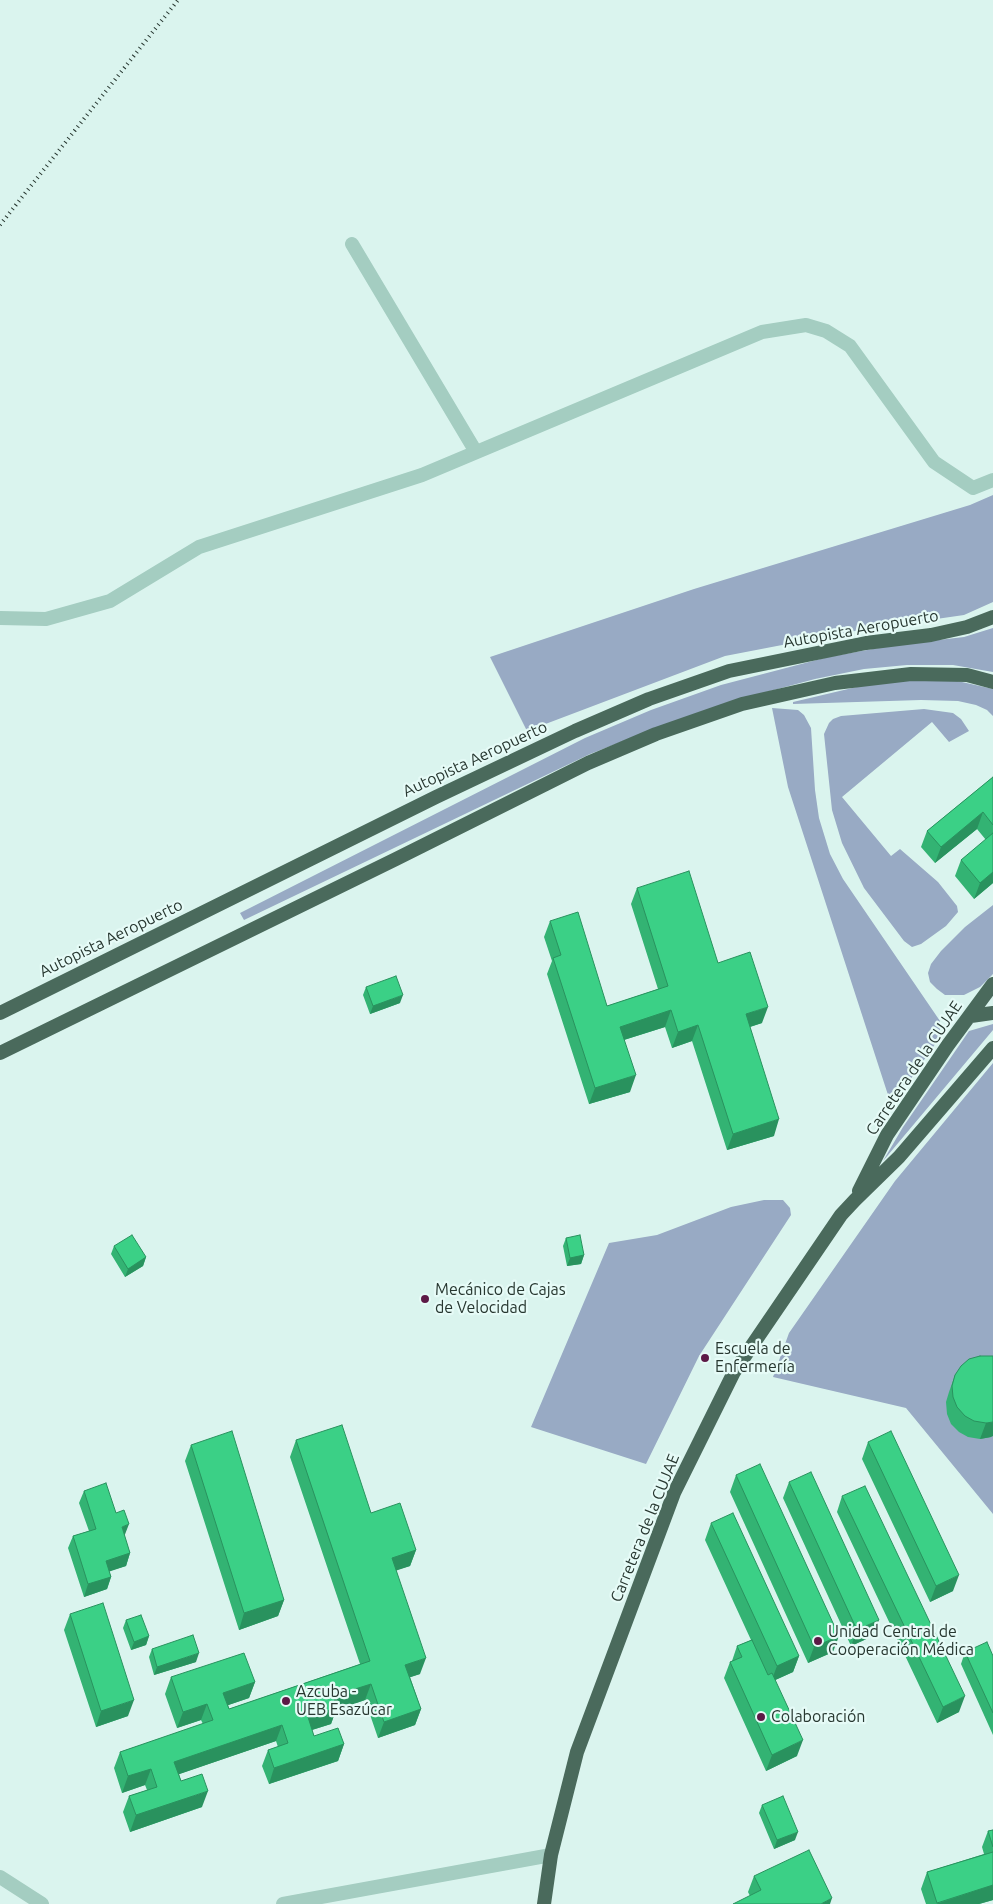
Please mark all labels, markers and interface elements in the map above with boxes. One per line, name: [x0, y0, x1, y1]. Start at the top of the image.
street label: Autopista Aeropuerto: [782, 606, 940, 652]
street label: Autopista Aeropuerto: [400, 717, 550, 801]
street label: Autopista Aeropuerto: [36, 895, 186, 981]
street label: Carretera de la CUJAE: [862, 997, 966, 1139]
place label: Mecánico de Cajas de Velocidad: [435, 1280, 566, 1318]
marker: Mecánico de Cajas de Velocidad: [419, 1293, 431, 1305]
place label: Escuela de Enfermería: [715, 1339, 795, 1377]
marker: Escuela de Enfermería: [699, 1352, 711, 1364]
street label: Carretera de la CUJAE: [607, 1451, 683, 1605]
place label: Unidad Central de Cooperación Médica: [828, 1622, 974, 1660]
marker: Unidad Central de Cooperación Médica: [812, 1635, 824, 1647]
place label: Azcuba - UEB Esazúcar: [296, 1682, 392, 1720]
marker: Azcuba - UEB Esazúcar: [280, 1695, 292, 1707]
place label: Colaboración: [771, 1707, 865, 1727]
marker: Colaboración: [755, 1711, 767, 1723]

